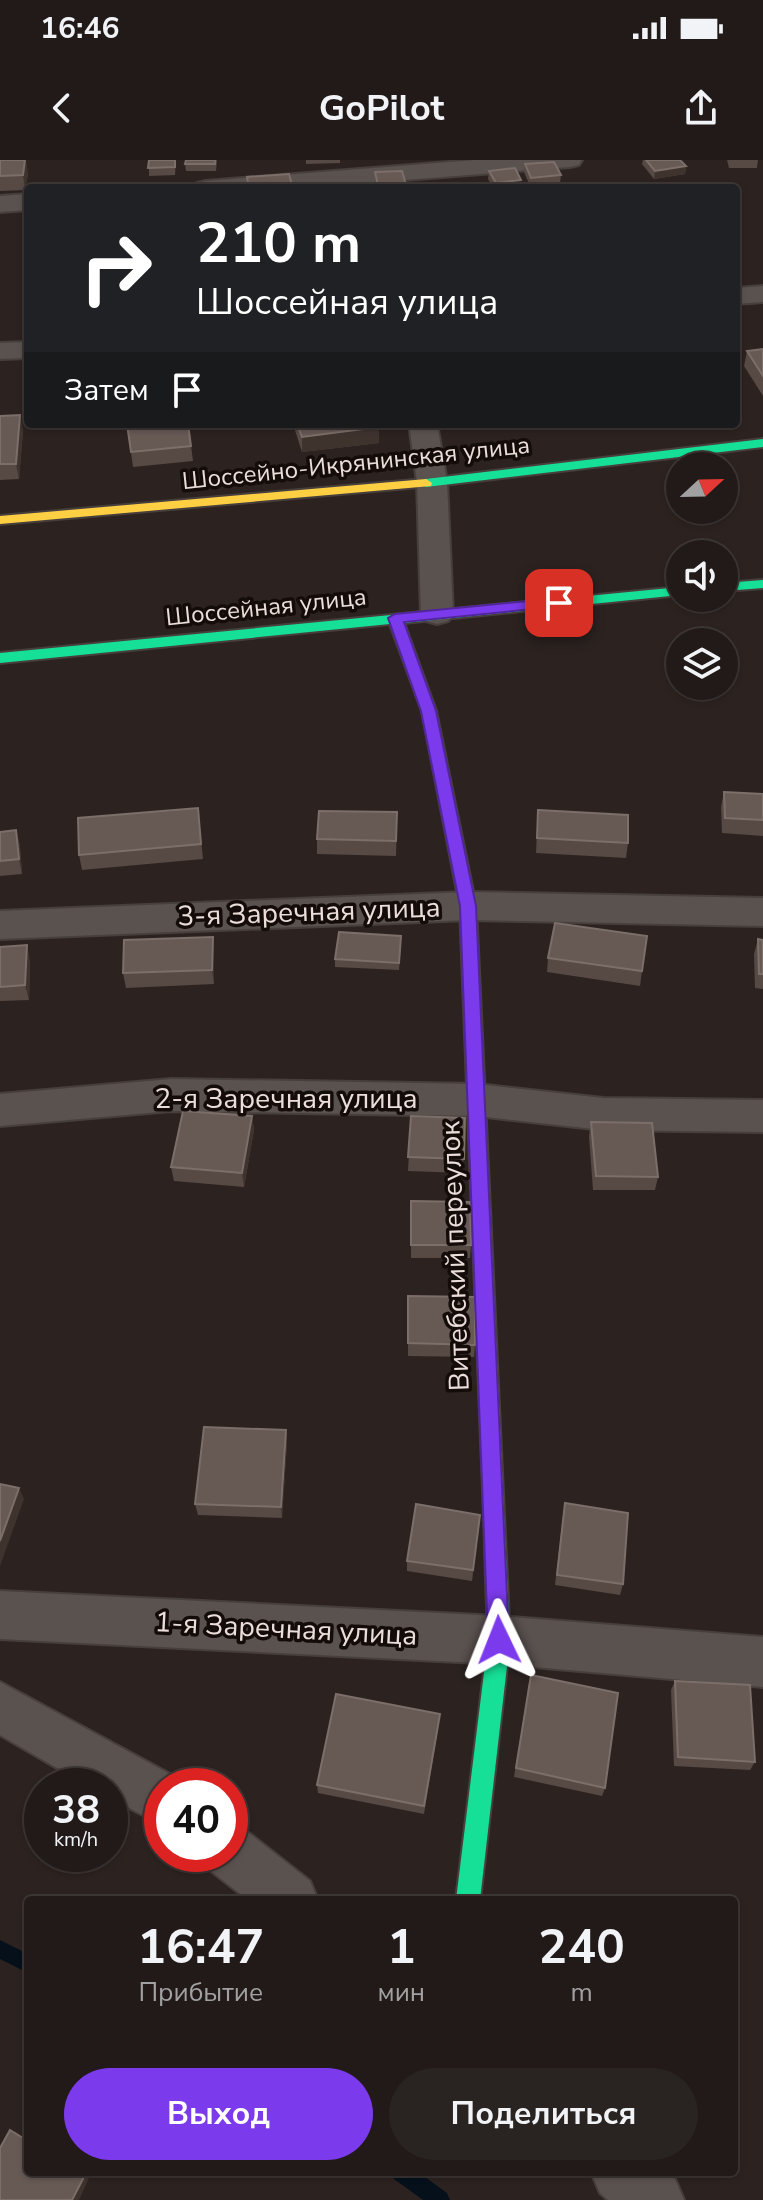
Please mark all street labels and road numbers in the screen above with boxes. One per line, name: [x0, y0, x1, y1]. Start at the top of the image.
street label: Шоссейно-Икрянинская улица: [181, 429, 531, 497]
street label: Шоссейная улица: [164, 581, 368, 633]
street label: 3-я Заречная улица: [177, 888, 441, 936]
street label: 2-я Заречная улица: [154, 1080, 418, 1118]
street label: Витебский переулок: [431, 1120, 479, 1392]
street label: 1-я Заречная улица: [154, 1603, 418, 1655]

